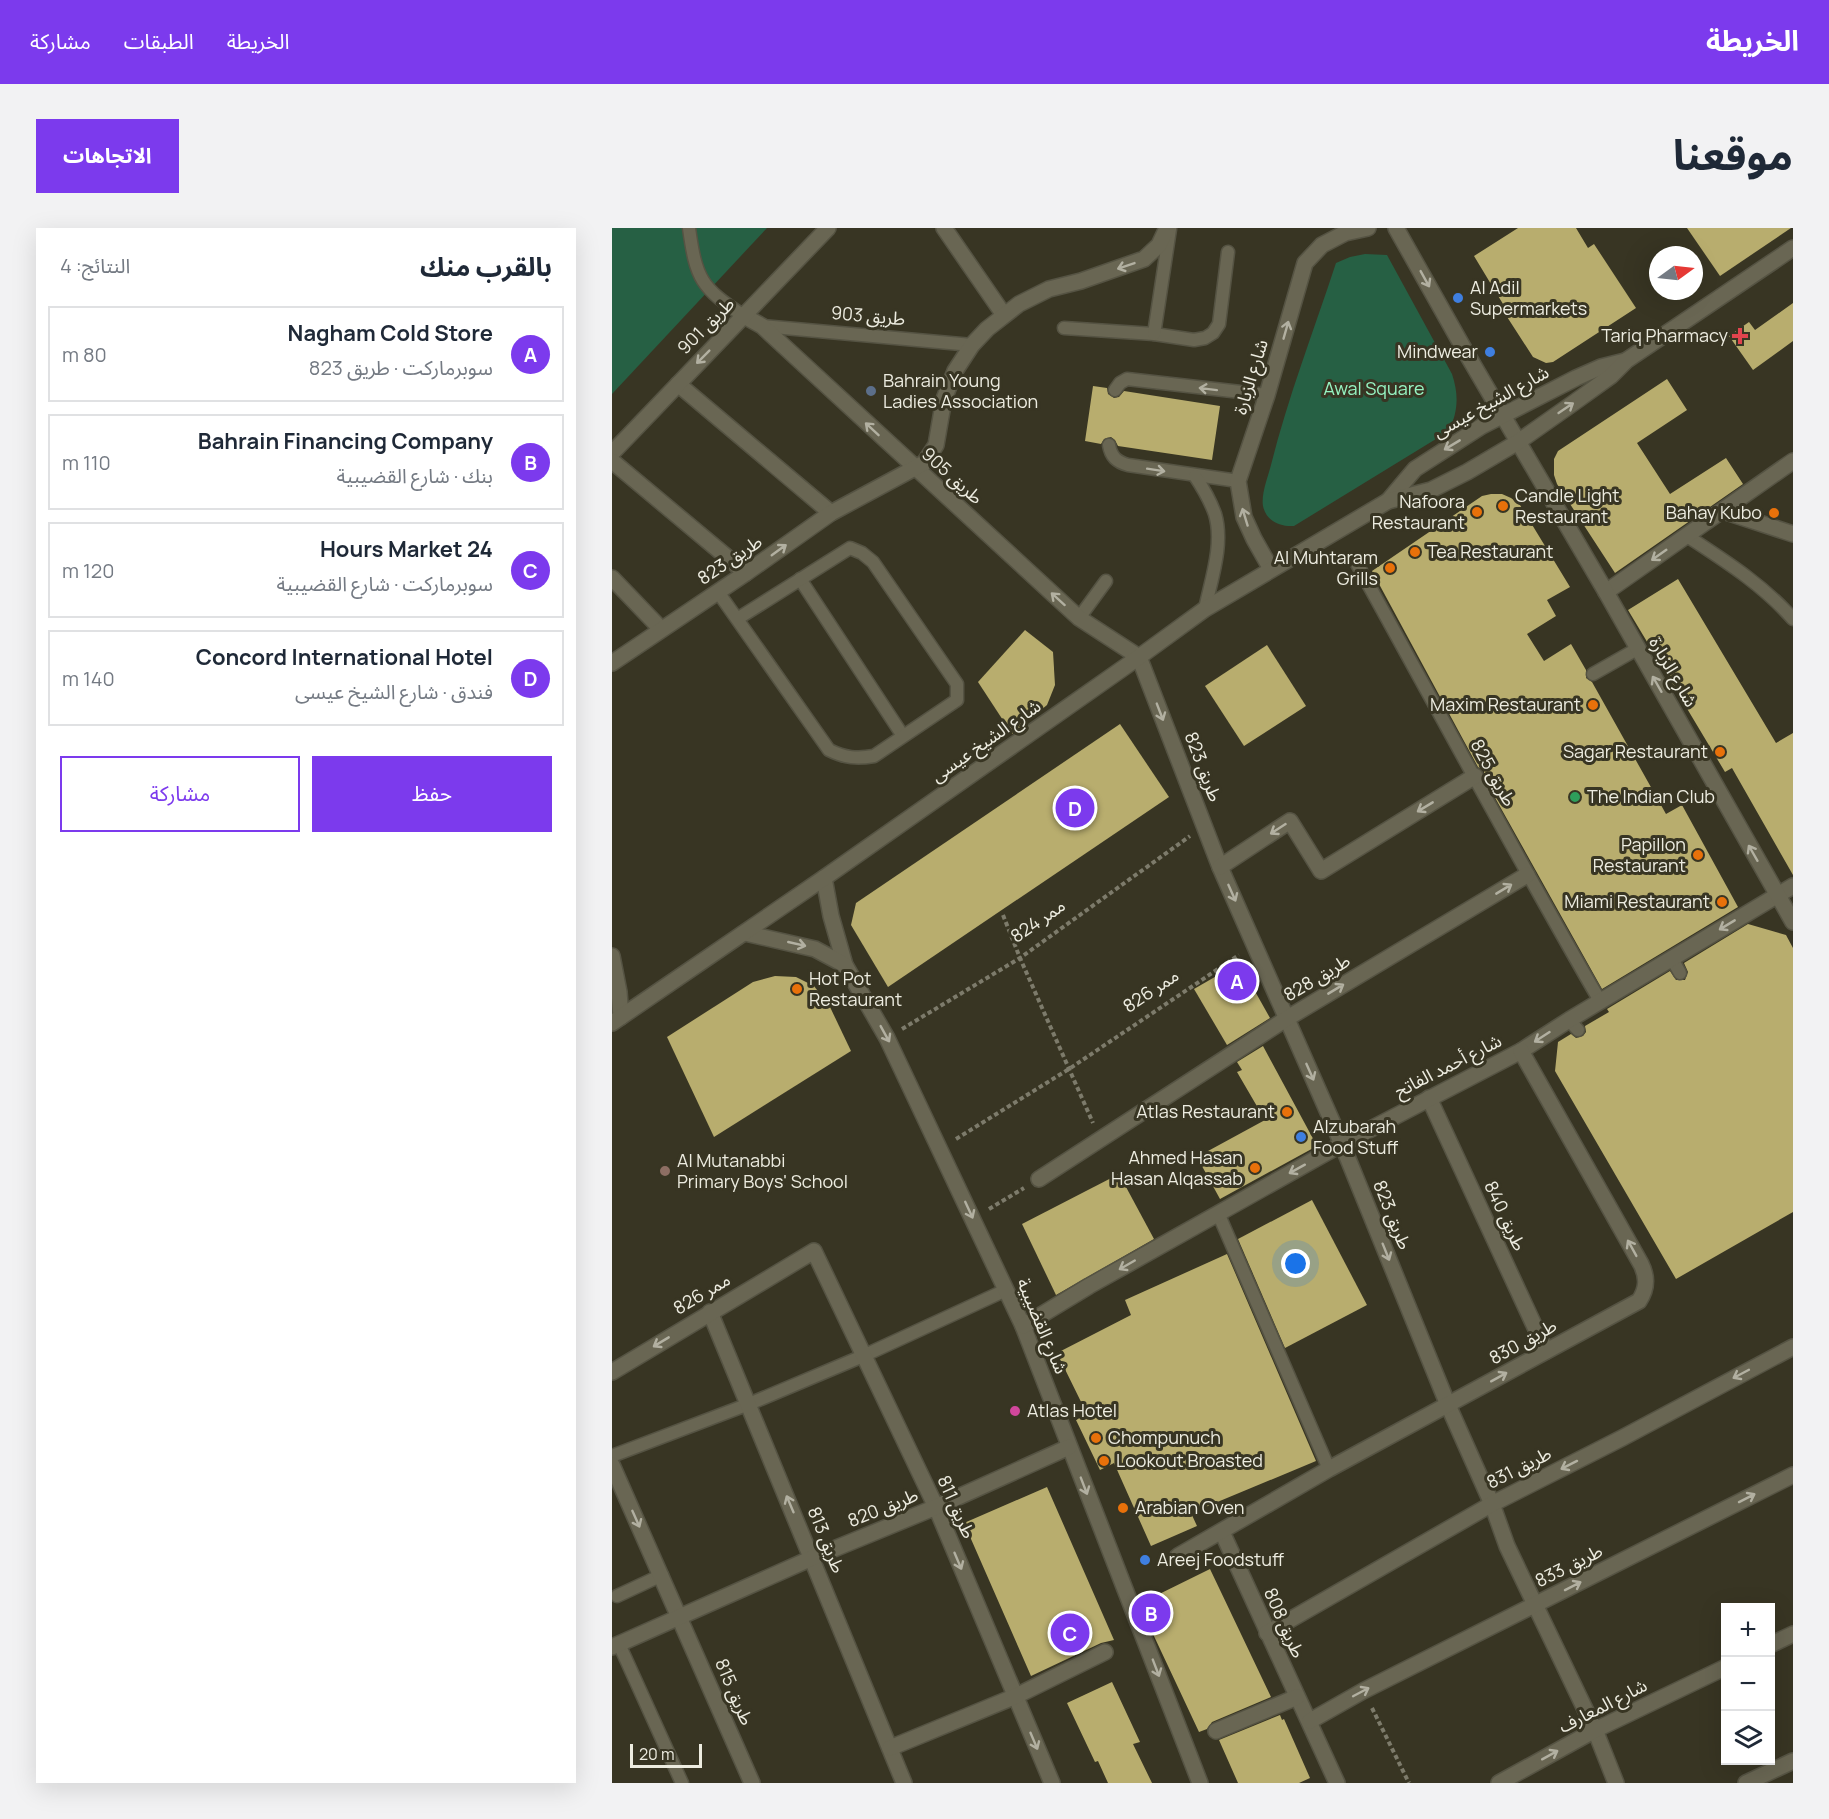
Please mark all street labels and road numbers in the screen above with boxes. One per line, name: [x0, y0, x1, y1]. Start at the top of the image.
street label: طريق 901: [672, 292, 739, 359]
street label: طريق 903: [830, 300, 906, 330]
street label: شارع الزبارة: [1227, 336, 1276, 418]
street label: شارع الشيخ عيسى: [1428, 359, 1554, 446]
street label: طريق 905: [917, 441, 989, 509]
street label: طريق 823: [692, 529, 766, 590]
street label: شارع الزبارة: [1642, 632, 1704, 713]
street label: شارع الشيخ عيسى: [926, 693, 1047, 790]
street label: طريق 823: [1180, 728, 1228, 805]
street label: طريق 825: [1466, 735, 1522, 810]
street label: ممر 824: [1005, 893, 1070, 948]
street label: طريق 828: [1279, 948, 1354, 1006]
street label: ممر 826: [1118, 963, 1183, 1018]
street label: شارع أحمد الفاتح: [1390, 1028, 1507, 1105]
street label: طريق 823: [1368, 1176, 1418, 1253]
street label: طريق 840: [1479, 1177, 1532, 1254]
street label: ممر 826: [669, 1267, 734, 1320]
street label: شارع القضيبية: [1009, 1274, 1074, 1378]
street label: طريق 830: [1484, 1313, 1561, 1369]
street label: طريق 831: [1482, 1441, 1555, 1494]
street label: طريق 811: [932, 1471, 981, 1542]
street label: طريق 820: [844, 1482, 921, 1532]
street label: طريق 813: [803, 1503, 851, 1576]
street label: طريق 833: [1531, 1538, 1606, 1592]
street label: طريق 808: [1259, 1584, 1311, 1661]
street label: طريق 815: [710, 1655, 760, 1729]
street label: شارع المعارف: [1554, 1673, 1652, 1740]

